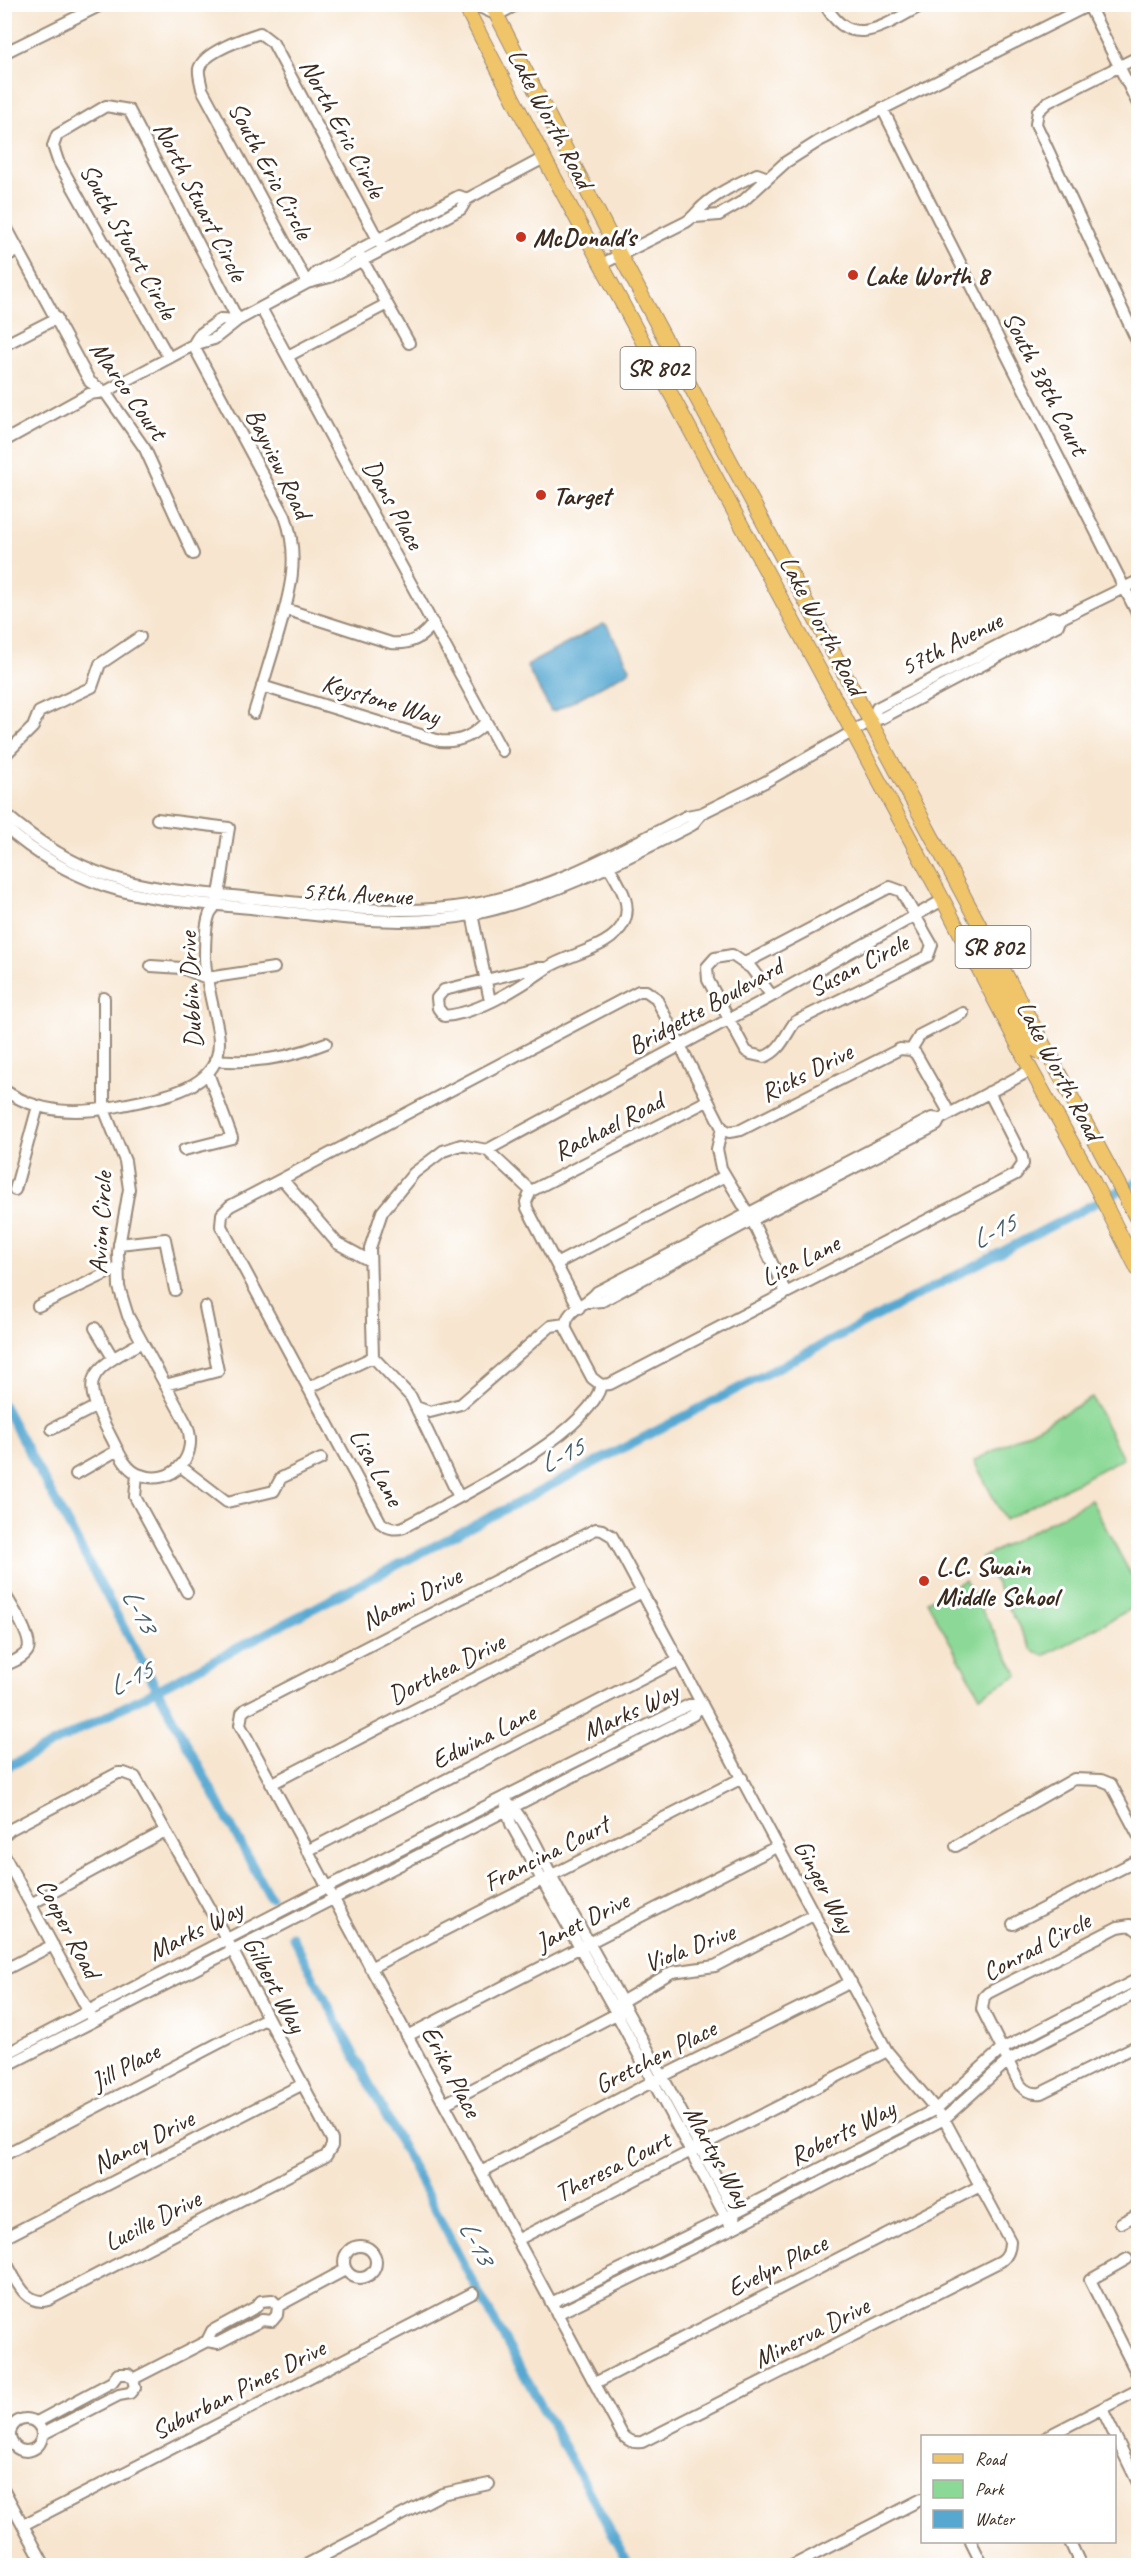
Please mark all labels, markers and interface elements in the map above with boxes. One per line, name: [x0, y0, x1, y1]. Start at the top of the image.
street label: Lake Worth Road: [500, 43, 603, 197]
street label: North Eric Circle: [292, 53, 394, 205]
street label: South Eric Circle: [221, 96, 321, 246]
street label: North Stuart Circle: [146, 116, 256, 289]
street label: South Stuart Circle: [72, 158, 186, 326]
place label: McDonald's: [533, 221, 639, 254]
marker: McDonald's: [514, 230, 528, 244]
place label: Lake Worth 8: [865, 259, 992, 292]
marker: Lake Worth 8: [846, 268, 860, 282]
street label: South 38th Court: [995, 306, 1097, 463]
street label: Marco Court: [83, 334, 176, 448]
road number: SR 802: [620, 347, 696, 389]
street label: Bayview Road: [238, 403, 321, 527]
street label: Dans Place: [355, 453, 433, 556]
place label: Target: [553, 479, 615, 512]
marker: Target: [534, 488, 548, 502]
street label: Lake Worth Road: [772, 550, 875, 704]
street label: 57th Avenue: [895, 603, 1009, 683]
street label: Keystone Way: [318, 666, 446, 734]
street label: 57th Avenue: [301, 874, 414, 913]
street label: Susan Circle: [803, 925, 916, 1005]
road number: SR 802: [956, 926, 1030, 968]
street label: Dubbin Drive: [171, 928, 210, 1049]
street label: Bridgette Boulevard: [622, 948, 792, 1063]
street label: Lake Worth Road: [1009, 995, 1112, 1149]
street label: Ricks Drive: [755, 1035, 859, 1110]
street label: Rachael Road: [548, 1083, 672, 1168]
street label: Avion Circle: [81, 1168, 120, 1275]
water label: L-15: [965, 1204, 1025, 1256]
street label: Lisa Lane: [755, 1226, 847, 1294]
street label: Lisa Lane: [342, 1423, 413, 1514]
water label: L-15: [533, 1428, 593, 1480]
place label: L.C. Swain Middle School: [936, 1550, 1063, 1613]
street label: Naomi Drive: [356, 1558, 468, 1638]
marker: L.C. Swain Middle School: [917, 1574, 931, 1588]
water label: L-13: [115, 1582, 168, 1642]
street label: Dorthea Drive: [382, 1624, 511, 1712]
water label: L-15: [102, 1651, 162, 1703]
street label: Marks Way: [577, 1674, 685, 1748]
street label: Edwina Lane: [426, 1695, 543, 1777]
street label: Francina Court: [478, 1806, 617, 1899]
street label: Ginger Way: [786, 1834, 864, 1940]
street label: Cooper Road: [29, 1873, 110, 1987]
street label: Janet Drive: [528, 1883, 637, 1960]
street label: Marks Way: [142, 1892, 250, 1968]
street label: Conrad Circle: [976, 1903, 1098, 1989]
street label: Viola Drive: [639, 1915, 741, 1980]
street label: Gilbert Way: [235, 1930, 315, 2040]
street label: Gretchen Place: [589, 2011, 724, 2101]
street label: Erika Place: [414, 2020, 491, 2125]
street label: Jill Place: [84, 2034, 167, 2099]
street label: Roberts Way: [784, 2091, 902, 2173]
street label: Martys Way: [676, 2100, 760, 2215]
street label: Nancy Drive: [87, 2101, 201, 2181]
street label: Theresa Court: [549, 2122, 678, 2210]
street label: Lucille Drive: [98, 2181, 207, 2259]
water label: L-13: [452, 2214, 505, 2274]
street label: Evelyn Place: [722, 2226, 834, 2305]
street label: Minerva Drive: [748, 2289, 876, 2376]
street label: Suburban Pines Drive: [146, 2330, 333, 2447]
legend: [921, 2435, 1116, 2543]
text: Road: [975, 2448, 1008, 2470]
text: Park: [975, 2478, 1005, 2500]
text: Water: [975, 2508, 1016, 2530]

